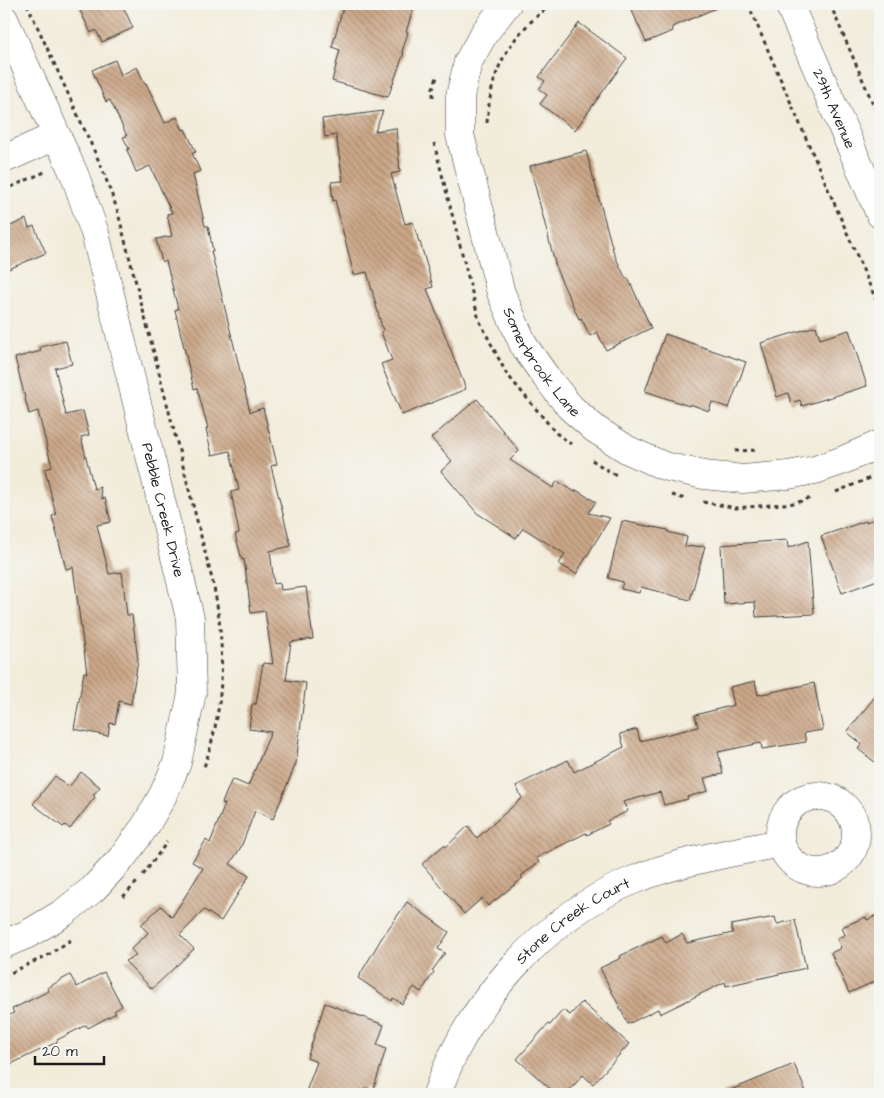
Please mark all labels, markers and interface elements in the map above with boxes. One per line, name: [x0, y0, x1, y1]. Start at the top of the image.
street label: 29th Avenue: [808, 65, 861, 152]
street label: Somerbrook Lane: [498, 304, 585, 422]
street label: Pebble Creek Drive: [137, 441, 190, 579]
street label: Stone Creek Court: [511, 872, 633, 969]
scale bar: [35, 1033, 104, 1065]
text: 20 m: [42, 1041, 78, 1062]

